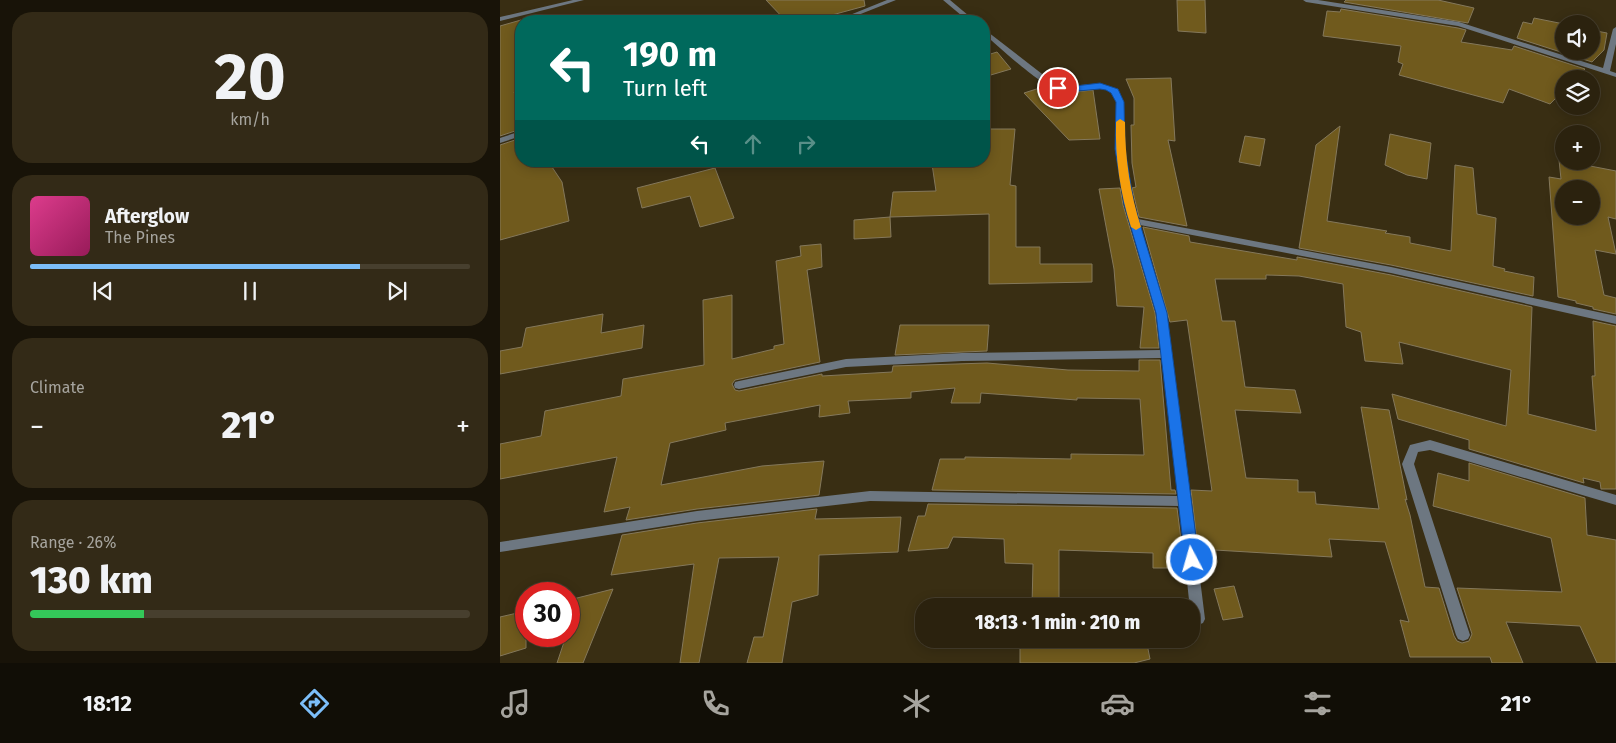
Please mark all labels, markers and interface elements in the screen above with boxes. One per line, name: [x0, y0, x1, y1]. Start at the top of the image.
map controls: [1555, 15, 1600, 225]
button: sound: [1555, 15, 1600, 60]
text: 190 m: [623, 33, 717, 75]
icon: left: [540, 35, 605, 100]
text: 20: [214, 38, 286, 116]
pin: [1037, 67, 1079, 109]
button: layers: [1555, 70, 1600, 115]
icon: arrive: [1044, 74, 1072, 102]
text: Turn left: [623, 75, 707, 102]
text: km/h: [230, 110, 270, 129]
button: +: [1555, 125, 1600, 170]
icon: left: [686, 130, 714, 158]
icon: ahead: [739, 130, 767, 158]
icon: right: [792, 130, 820, 158]
button: −: [1555, 180, 1600, 225]
text: Afterglow: [105, 205, 189, 228]
text: The Pines: [105, 228, 175, 247]
icon: previous: [89, 277, 117, 305]
icon: pause: [236, 277, 264, 305]
icon: next: [383, 277, 411, 305]
text: Climate: [30, 378, 85, 397]
text: 21°: [222, 402, 278, 448]
text: −: [30, 410, 44, 443]
text: +: [456, 410, 470, 443]
text: Range · 26%: [30, 533, 116, 552]
position arrow: [1165, 533, 1217, 585]
text: 130 km: [30, 557, 153, 603]
speed limit sign: 30: [515, 582, 580, 647]
text: 18:13 · 1 min · 210 m: [975, 611, 1140, 634]
icon: directions: [297, 686, 332, 721]
icon: music: [498, 686, 533, 721]
icon: phone: [698, 686, 733, 721]
icon: climate: [899, 686, 934, 721]
icon: car: [1100, 686, 1135, 721]
icon: filters: [1300, 686, 1335, 721]
text: 18:12: [83, 690, 132, 717]
text: 21°: [1501, 690, 1533, 717]

